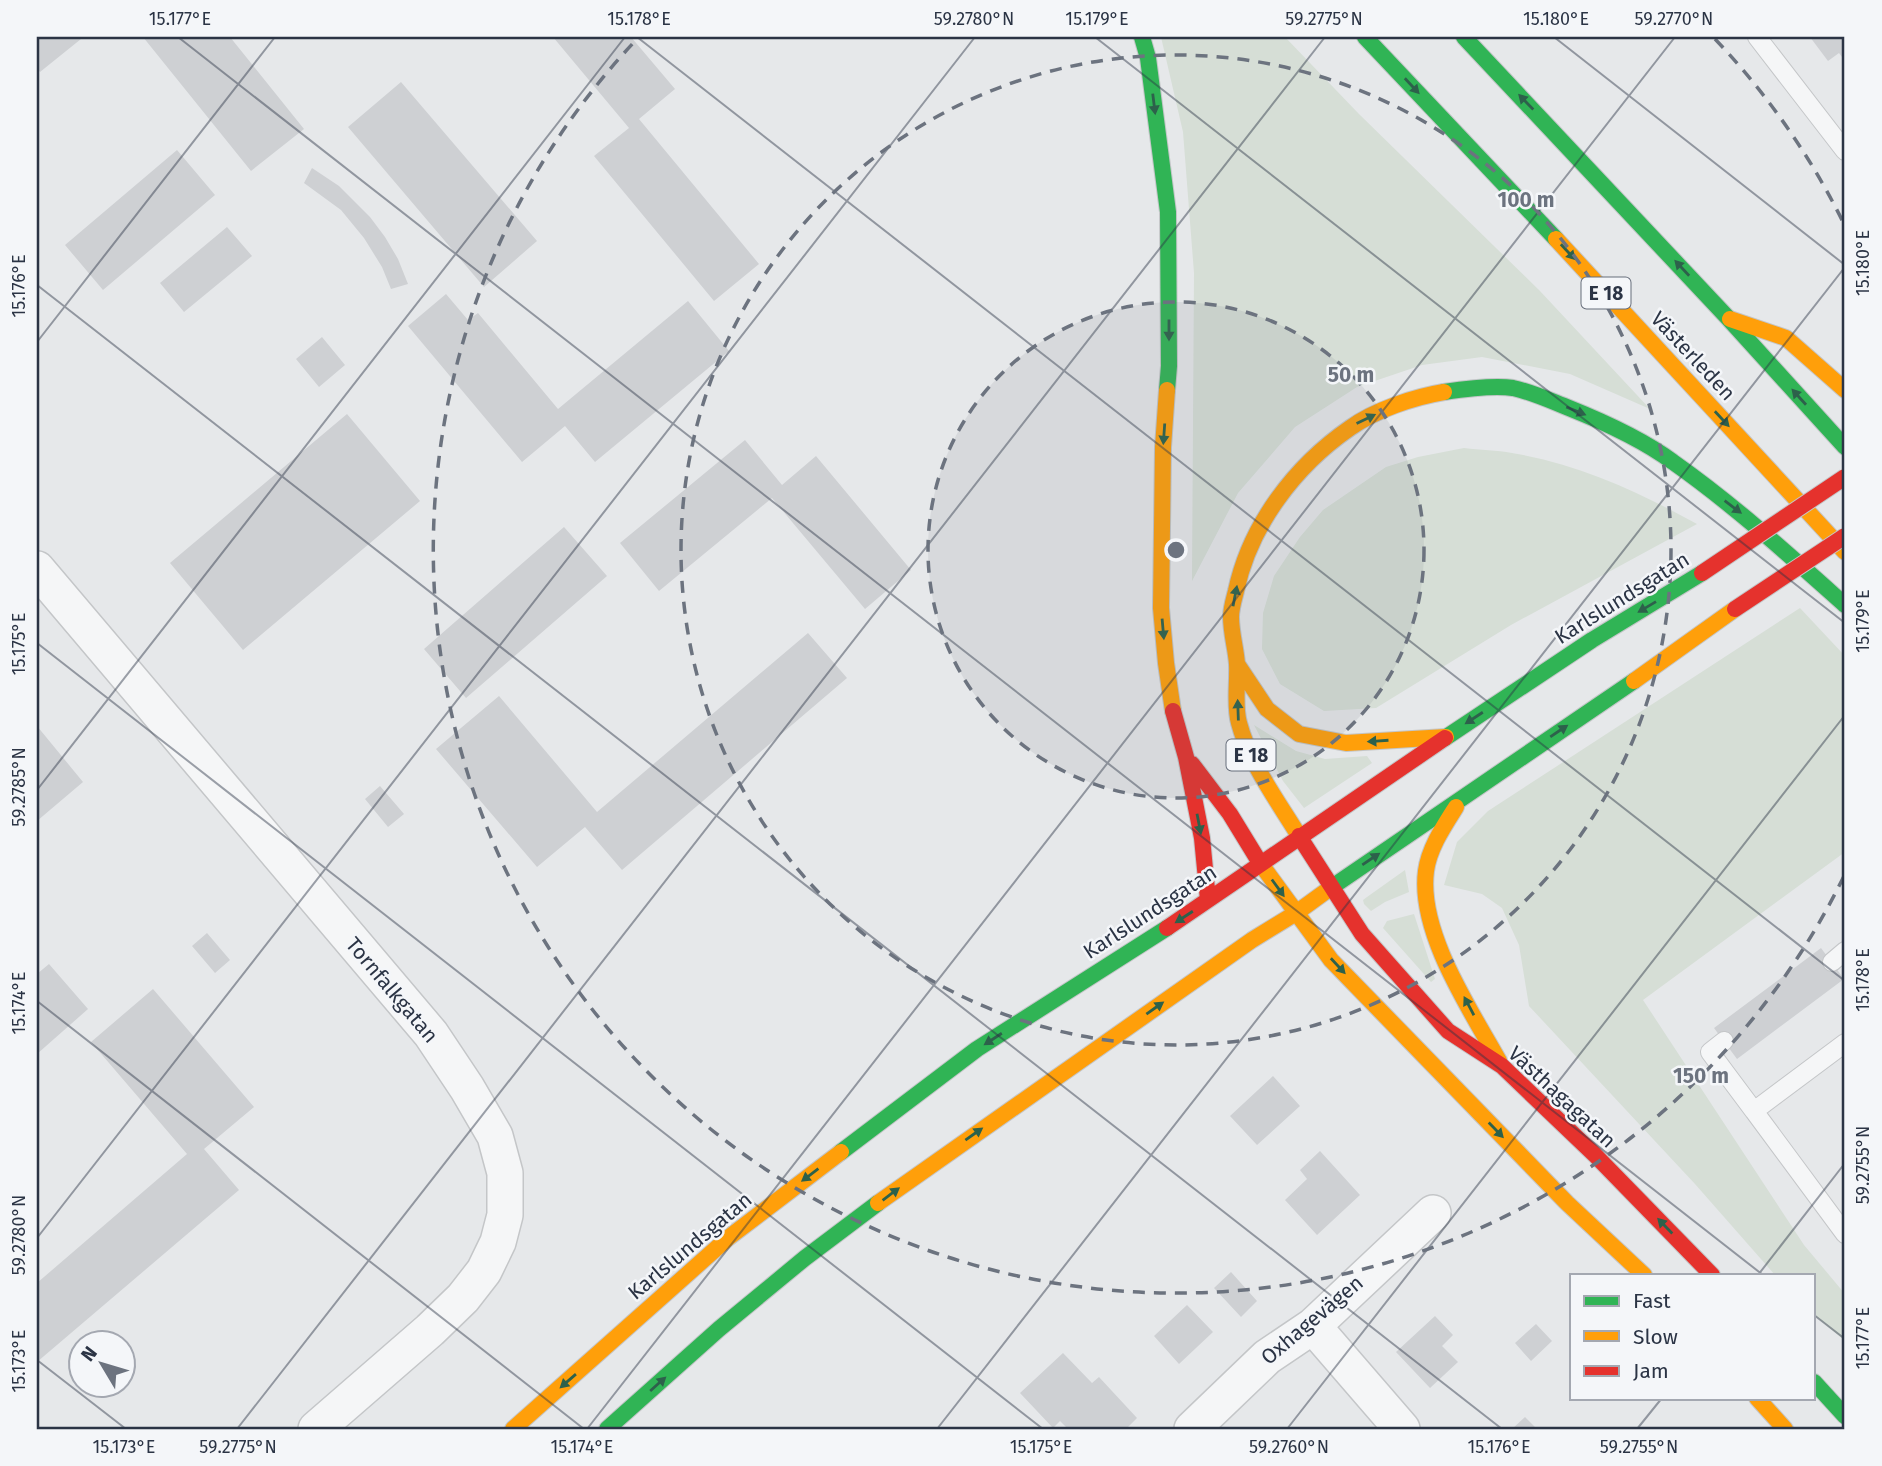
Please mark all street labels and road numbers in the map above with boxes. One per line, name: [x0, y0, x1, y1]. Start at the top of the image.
road number: E 18: [1582, 278, 1630, 308]
street label: Västerleden: [1645, 306, 1741, 406]
street label: Karlslundsgatan: [1550, 546, 1694, 650]
road number: E 18: [1226, 740, 1276, 770]
street label: Karlslundsgatan: [1078, 859, 1222, 965]
street label: Tornfalkgatan: [340, 932, 444, 1048]
street label: Västhagagatan: [1503, 1040, 1621, 1154]
street label: Karlslundsgatan: [623, 1187, 757, 1305]
street label: Oxhagevägen: [1256, 1270, 1368, 1370]

